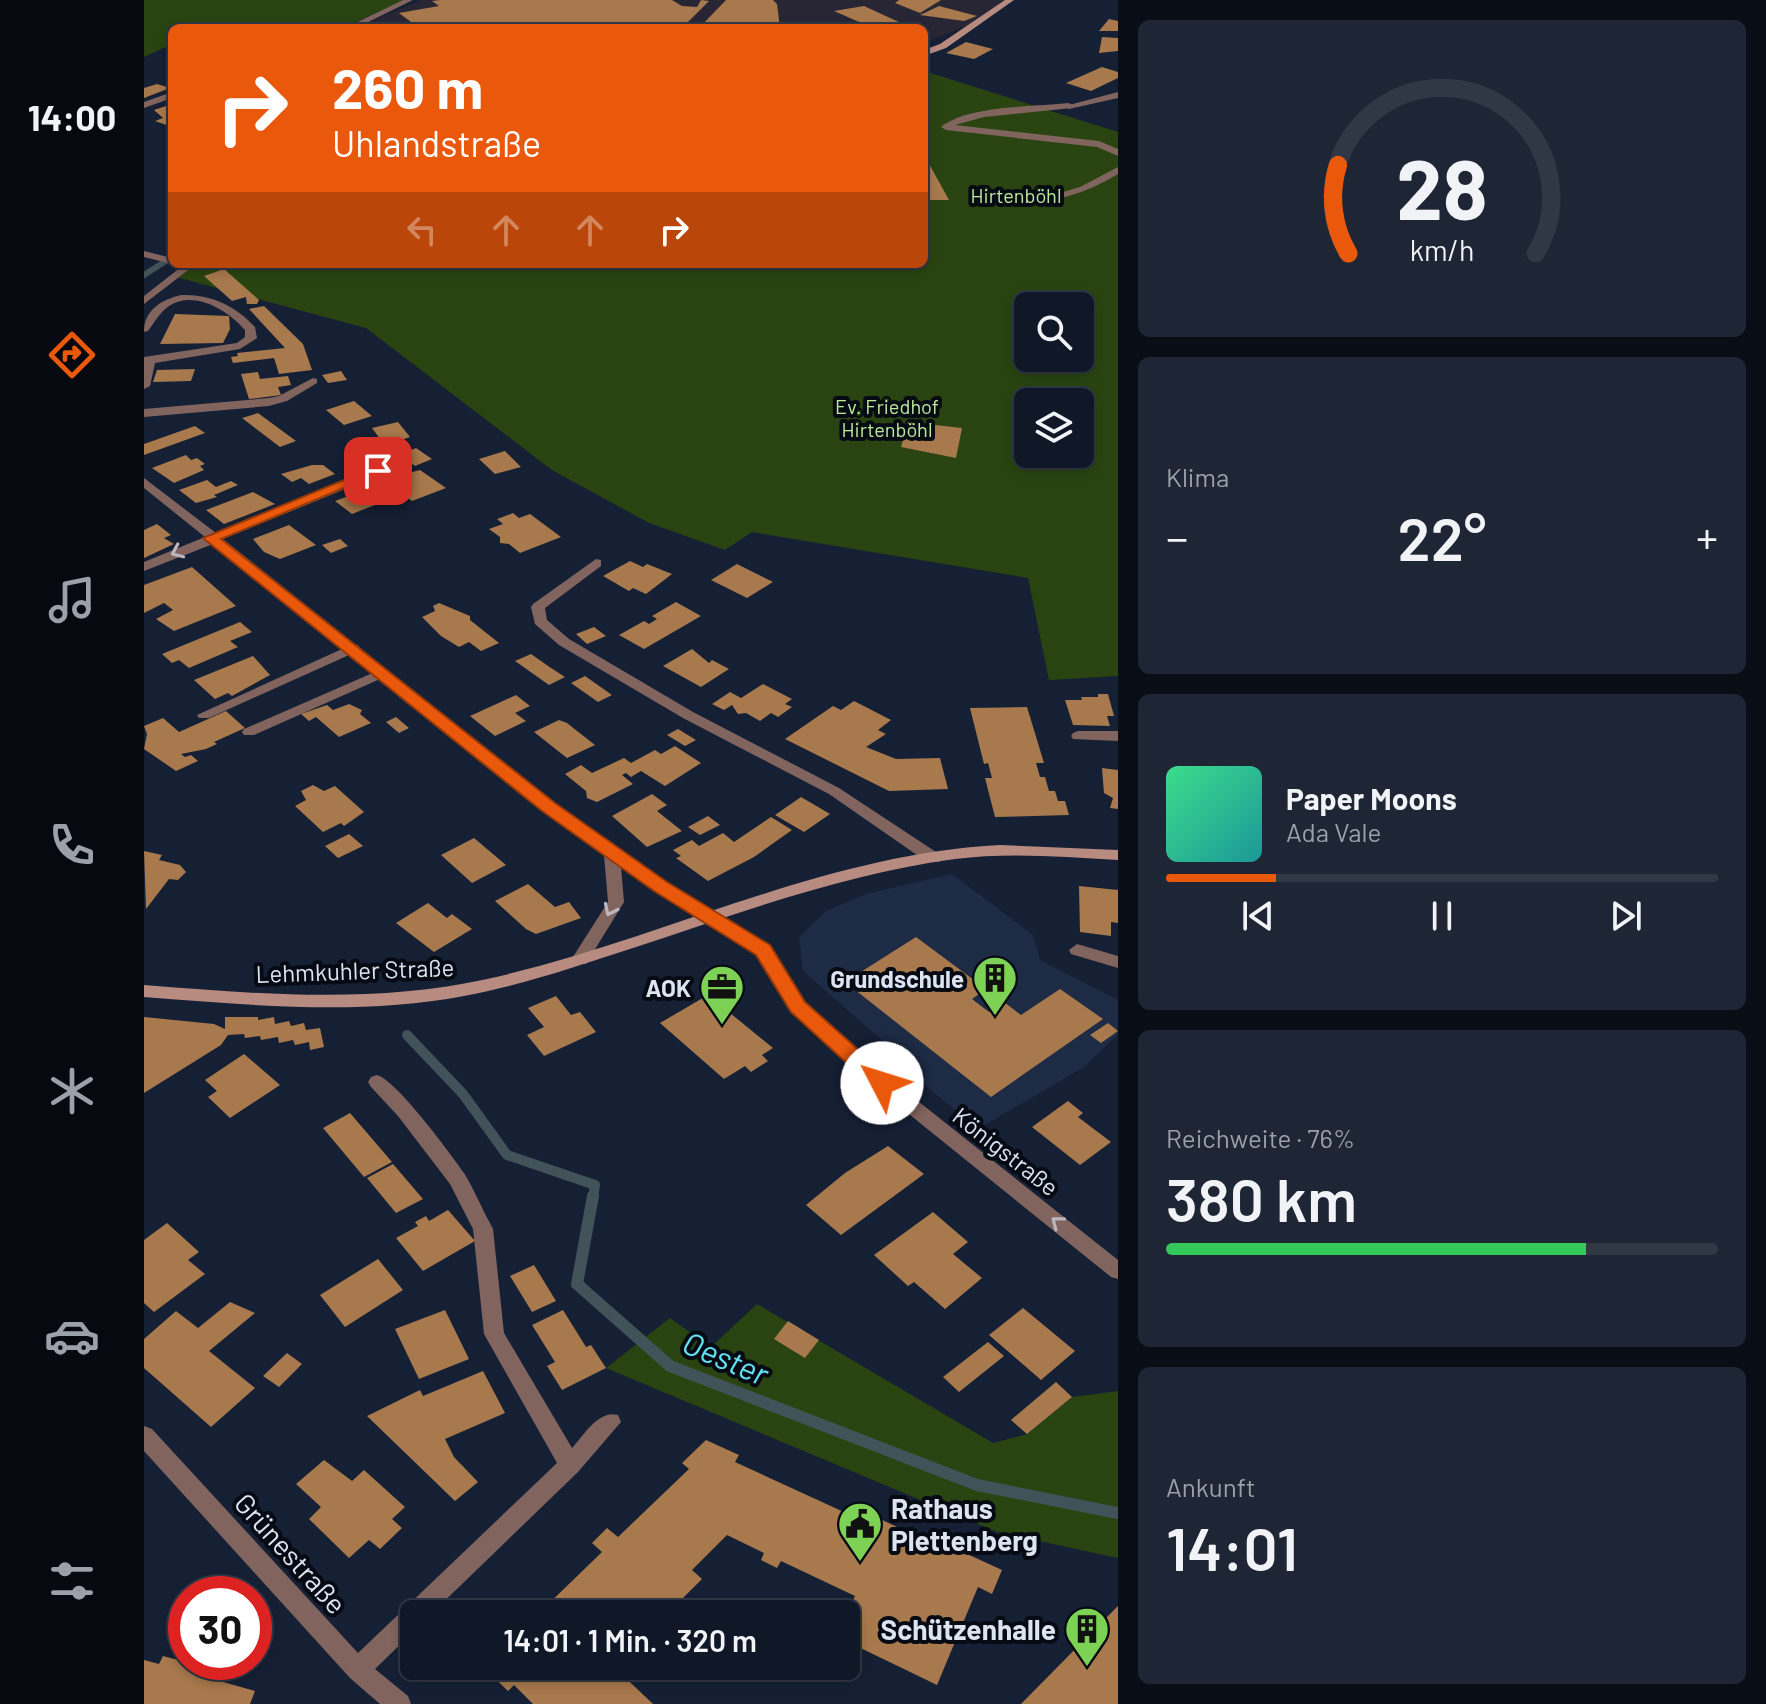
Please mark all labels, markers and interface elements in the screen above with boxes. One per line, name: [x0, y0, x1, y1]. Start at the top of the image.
text: 260 m: [332, 53, 483, 120]
icon: right: [200, 56, 304, 160]
text: 14:00: [28, 95, 116, 138]
text: Uhlandstraße: [332, 121, 541, 164]
text: 28: [1396, 137, 1488, 237]
park label: Hirtenböhl: [970, 183, 1062, 207]
icon: left: [400, 208, 444, 252]
icon: ahead: [484, 208, 528, 252]
icon: ahead: [568, 208, 612, 252]
icon: right: [652, 208, 696, 252]
text: km/h: [1410, 233, 1474, 268]
map controls: [1014, 292, 1094, 468]
button: search: [1014, 292, 1094, 372]
icon: directions: [44, 327, 100, 383]
button: layers: [1014, 388, 1094, 468]
park label: Ev. Friedhof Hirtenböhl: [835, 394, 939, 441]
pin: [344, 437, 412, 505]
icon: arrive: [356, 449, 400, 493]
text: Klima: [1166, 461, 1229, 492]
text: 22°: [1398, 501, 1486, 573]
text: −: [1166, 510, 1188, 563]
text: +: [1696, 510, 1718, 563]
one-way arrow: [171, 543, 186, 559]
icon: music: [44, 572, 100, 628]
text: Paper Moons: [1286, 780, 1457, 816]
text: Ada Vale: [1286, 816, 1381, 847]
icon: phone: [44, 817, 100, 873]
icon: previous: [1236, 894, 1280, 938]
icon: pause: [1420, 894, 1464, 938]
icon: next: [1604, 894, 1648, 938]
one-way arrow: [604, 901, 620, 916]
street label: Lehmkuhler Straße: [255, 952, 455, 988]
building icon: Grundschule: [971, 954, 1019, 1017]
office icon: AOK: [698, 963, 746, 1026]
place label: Grundschule: [830, 964, 964, 993]
place label: AOK: [645, 973, 691, 1002]
position arrow: [840, 1041, 924, 1125]
icon: climate: [44, 1063, 100, 1119]
street label: Königstraße: [947, 1101, 1065, 1201]
text: Reichweite · 76%: [1166, 1122, 1355, 1153]
text: 380 km: [1166, 1162, 1357, 1234]
one-way arrow: [1051, 1218, 1066, 1232]
icon: car: [44, 1308, 100, 1364]
water label: Oester: [678, 1322, 776, 1393]
text: Ankunft: [1166, 1471, 1255, 1502]
street label: Grünestraße: [228, 1486, 354, 1620]
place label: Rathaus Plettenberg: [891, 1491, 1038, 1557]
public building icon: Rathaus Plettenberg: [836, 1500, 884, 1563]
text: 14:01: [1166, 1511, 1298, 1583]
icon: filters: [44, 1553, 100, 1609]
speed limit sign: 30: [168, 1576, 272, 1680]
building icon: Schützenhalle: [1063, 1605, 1111, 1668]
place label: Schützenhalle: [881, 1612, 1056, 1646]
text: 14:01 · 1 Min. · 320 m: [503, 1622, 757, 1658]

